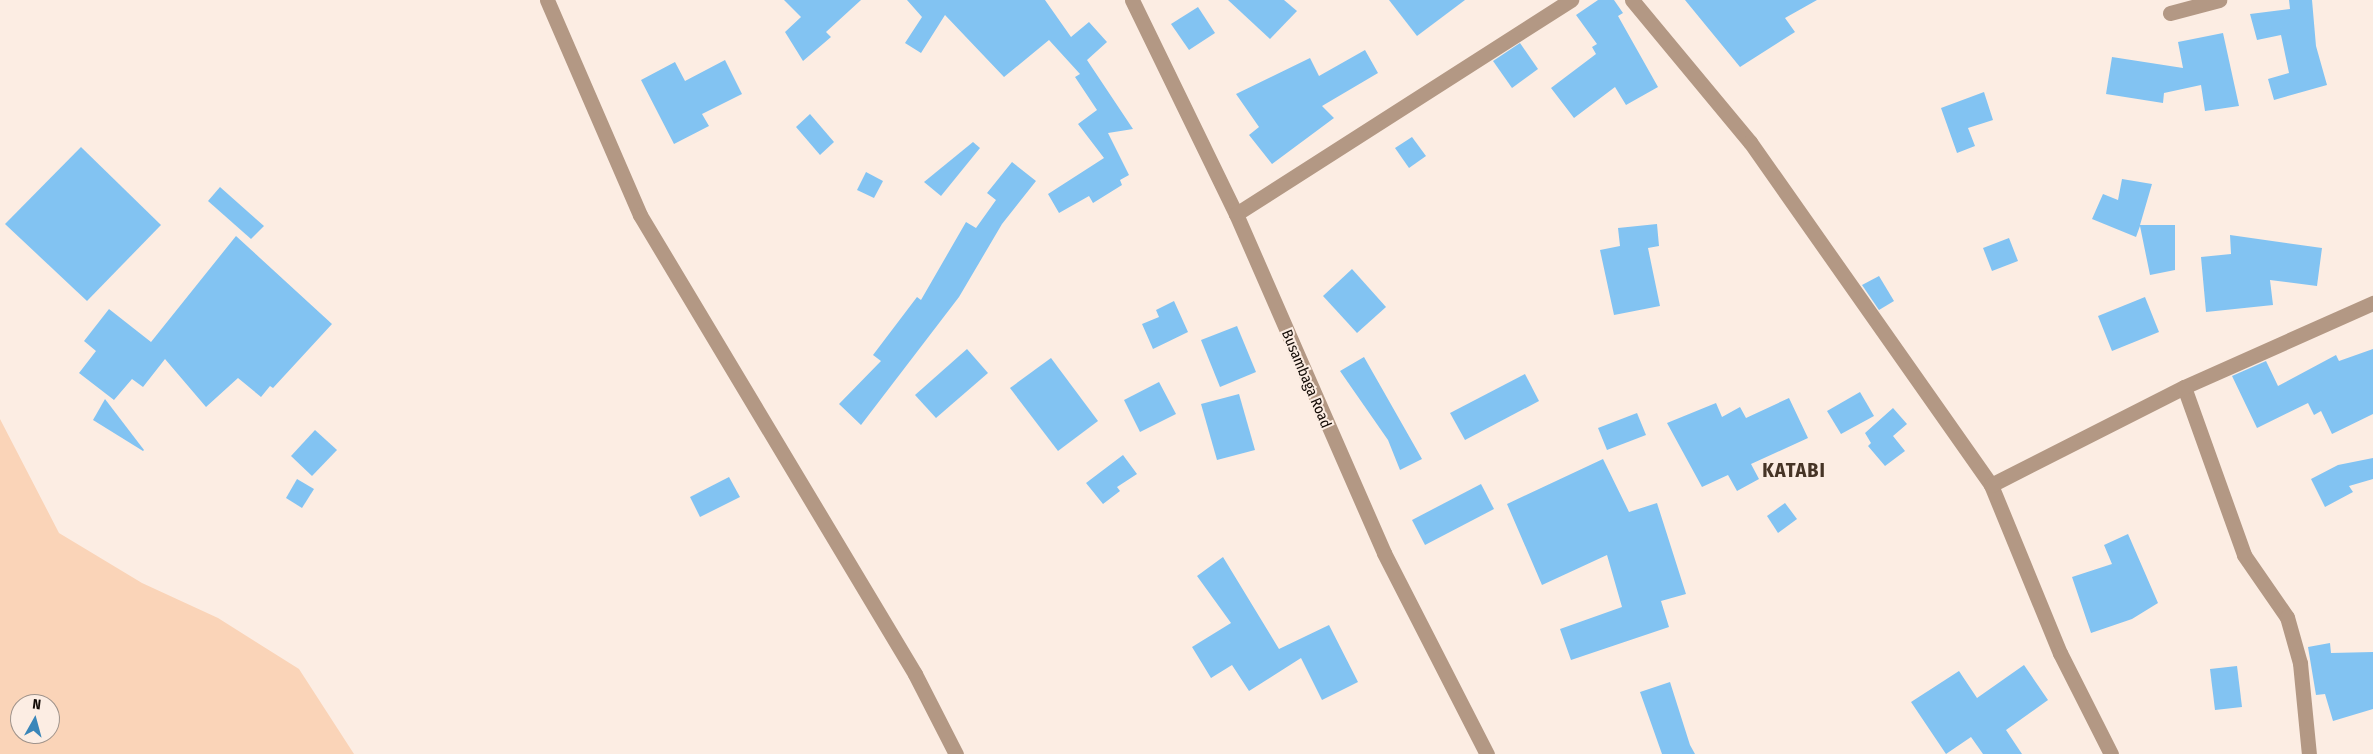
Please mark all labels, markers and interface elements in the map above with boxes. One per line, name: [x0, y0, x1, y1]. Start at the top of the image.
street label: Busambaga Road: [1277, 327, 1335, 431]
district label: KATABI: [1761, 458, 1827, 482]
north arrow: [10, 694, 60, 744]
text: N: [32, 696, 42, 714]

